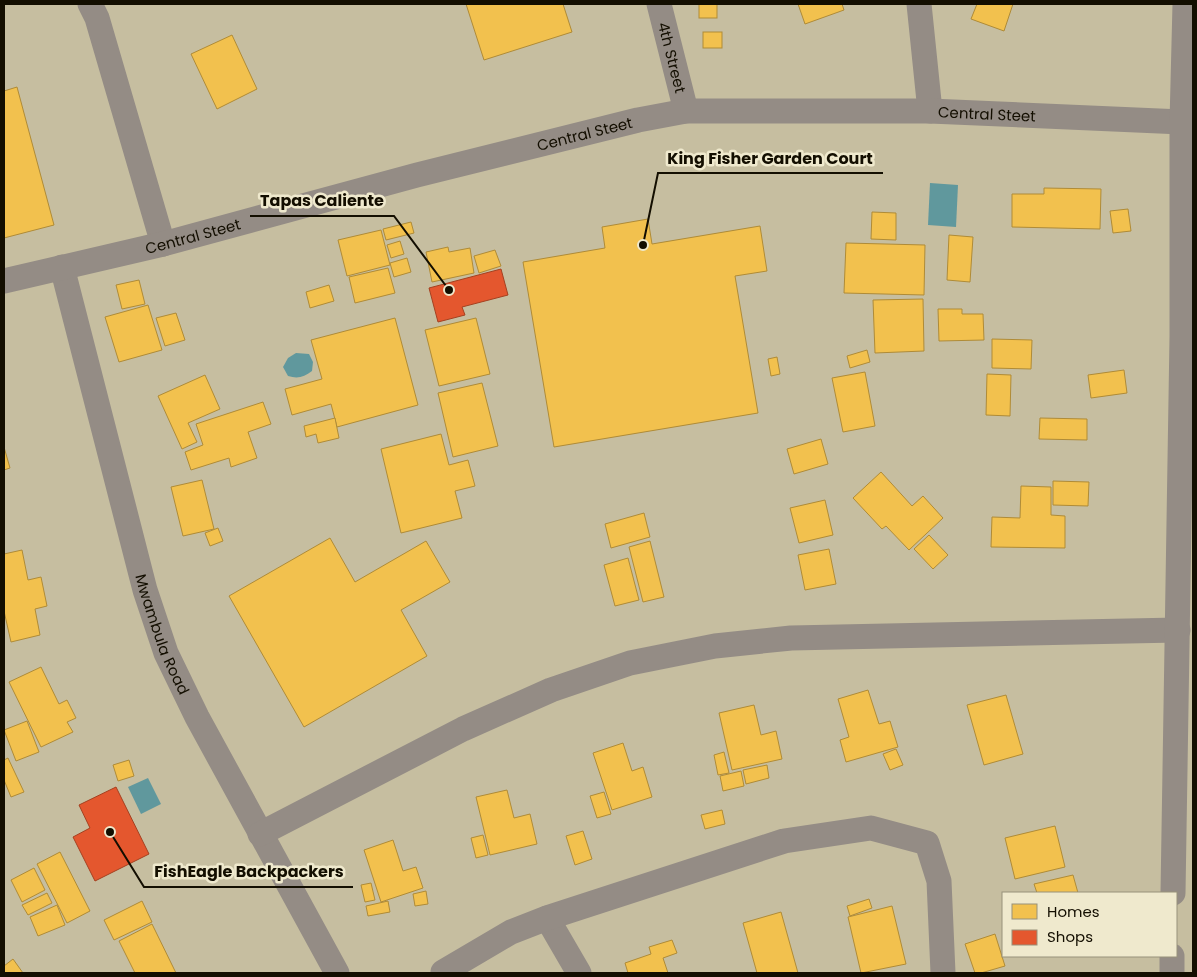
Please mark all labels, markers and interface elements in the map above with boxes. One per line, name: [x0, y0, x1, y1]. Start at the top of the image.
street label: 4th Street: [653, 20, 692, 95]
street label: Central Steet: [938, 101, 1036, 126]
street label: Central Steet: [534, 111, 634, 155]
callout: King Fisher Garden Court: [658, 142, 883, 173]
text: King Fisher Garden Court: [667, 147, 873, 170]
callout: Tapas Caliente: [250, 185, 394, 216]
text: Tapas Caliente: [260, 189, 384, 212]
street label: Central Steet: [143, 213, 243, 258]
street label: Mwambula Road: [131, 572, 195, 698]
callout: FishEagle Backpackers: [144, 856, 353, 887]
text: FishEagle Backpackers: [154, 860, 344, 883]
legend: [1002, 892, 1177, 957]
text: Homes: [1047, 901, 1100, 922]
text: Shops: [1047, 926, 1093, 947]

